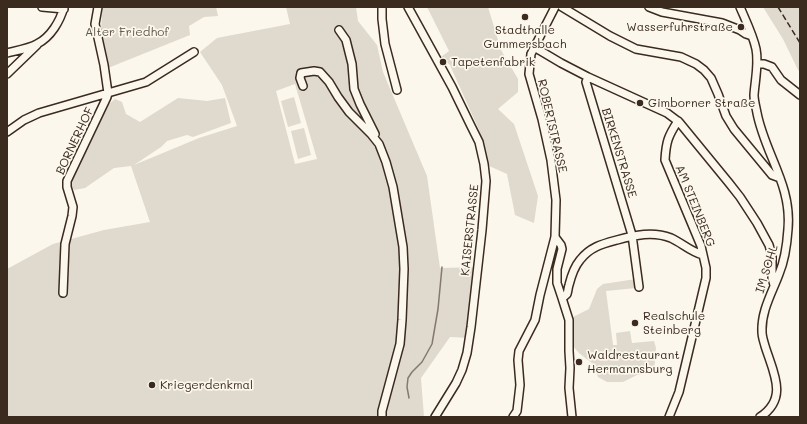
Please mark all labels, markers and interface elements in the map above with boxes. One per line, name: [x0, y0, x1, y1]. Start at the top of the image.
marker: Stadthalle Gummersbach: [520, 12, 530, 22]
place label: Wasserfuhrstraße: [626, 20, 733, 34]
marker: Wasserfuhrstraße: [736, 22, 746, 32]
place label: Stadthalle Gummersbach: [484, 23, 566, 51]
park label: Alter Friedhof: [85, 25, 169, 39]
place label: Tapetenfabrik: [451, 55, 535, 69]
marker: Tapetenfabrik: [438, 57, 448, 67]
street label: ROBERTSTRASSE: [534, 78, 570, 174]
place label: Gimborner Straße: [648, 96, 755, 110]
marker: Gimborner Straße: [635, 98, 645, 108]
street label: BORNERHOF: [53, 105, 97, 177]
street label: BIRKENSTRASSE: [598, 106, 640, 200]
street label: AM STEINBERG: [672, 163, 718, 249]
street label: KAISERSTRASSE: [458, 184, 482, 276]
street label: IM SOHL: [753, 243, 781, 295]
place label: Realschule Steinberg: [643, 309, 705, 337]
marker: Realschule Steinberg: [630, 318, 640, 328]
place label: Waldrestaurant Hermannsburg: [587, 348, 680, 376]
marker: Waldrestaurant Hermannsburg: [574, 357, 584, 367]
place label: Kriegerdenkmal: [160, 378, 253, 392]
marker: Kriegerdenkmal: [147, 380, 157, 390]

